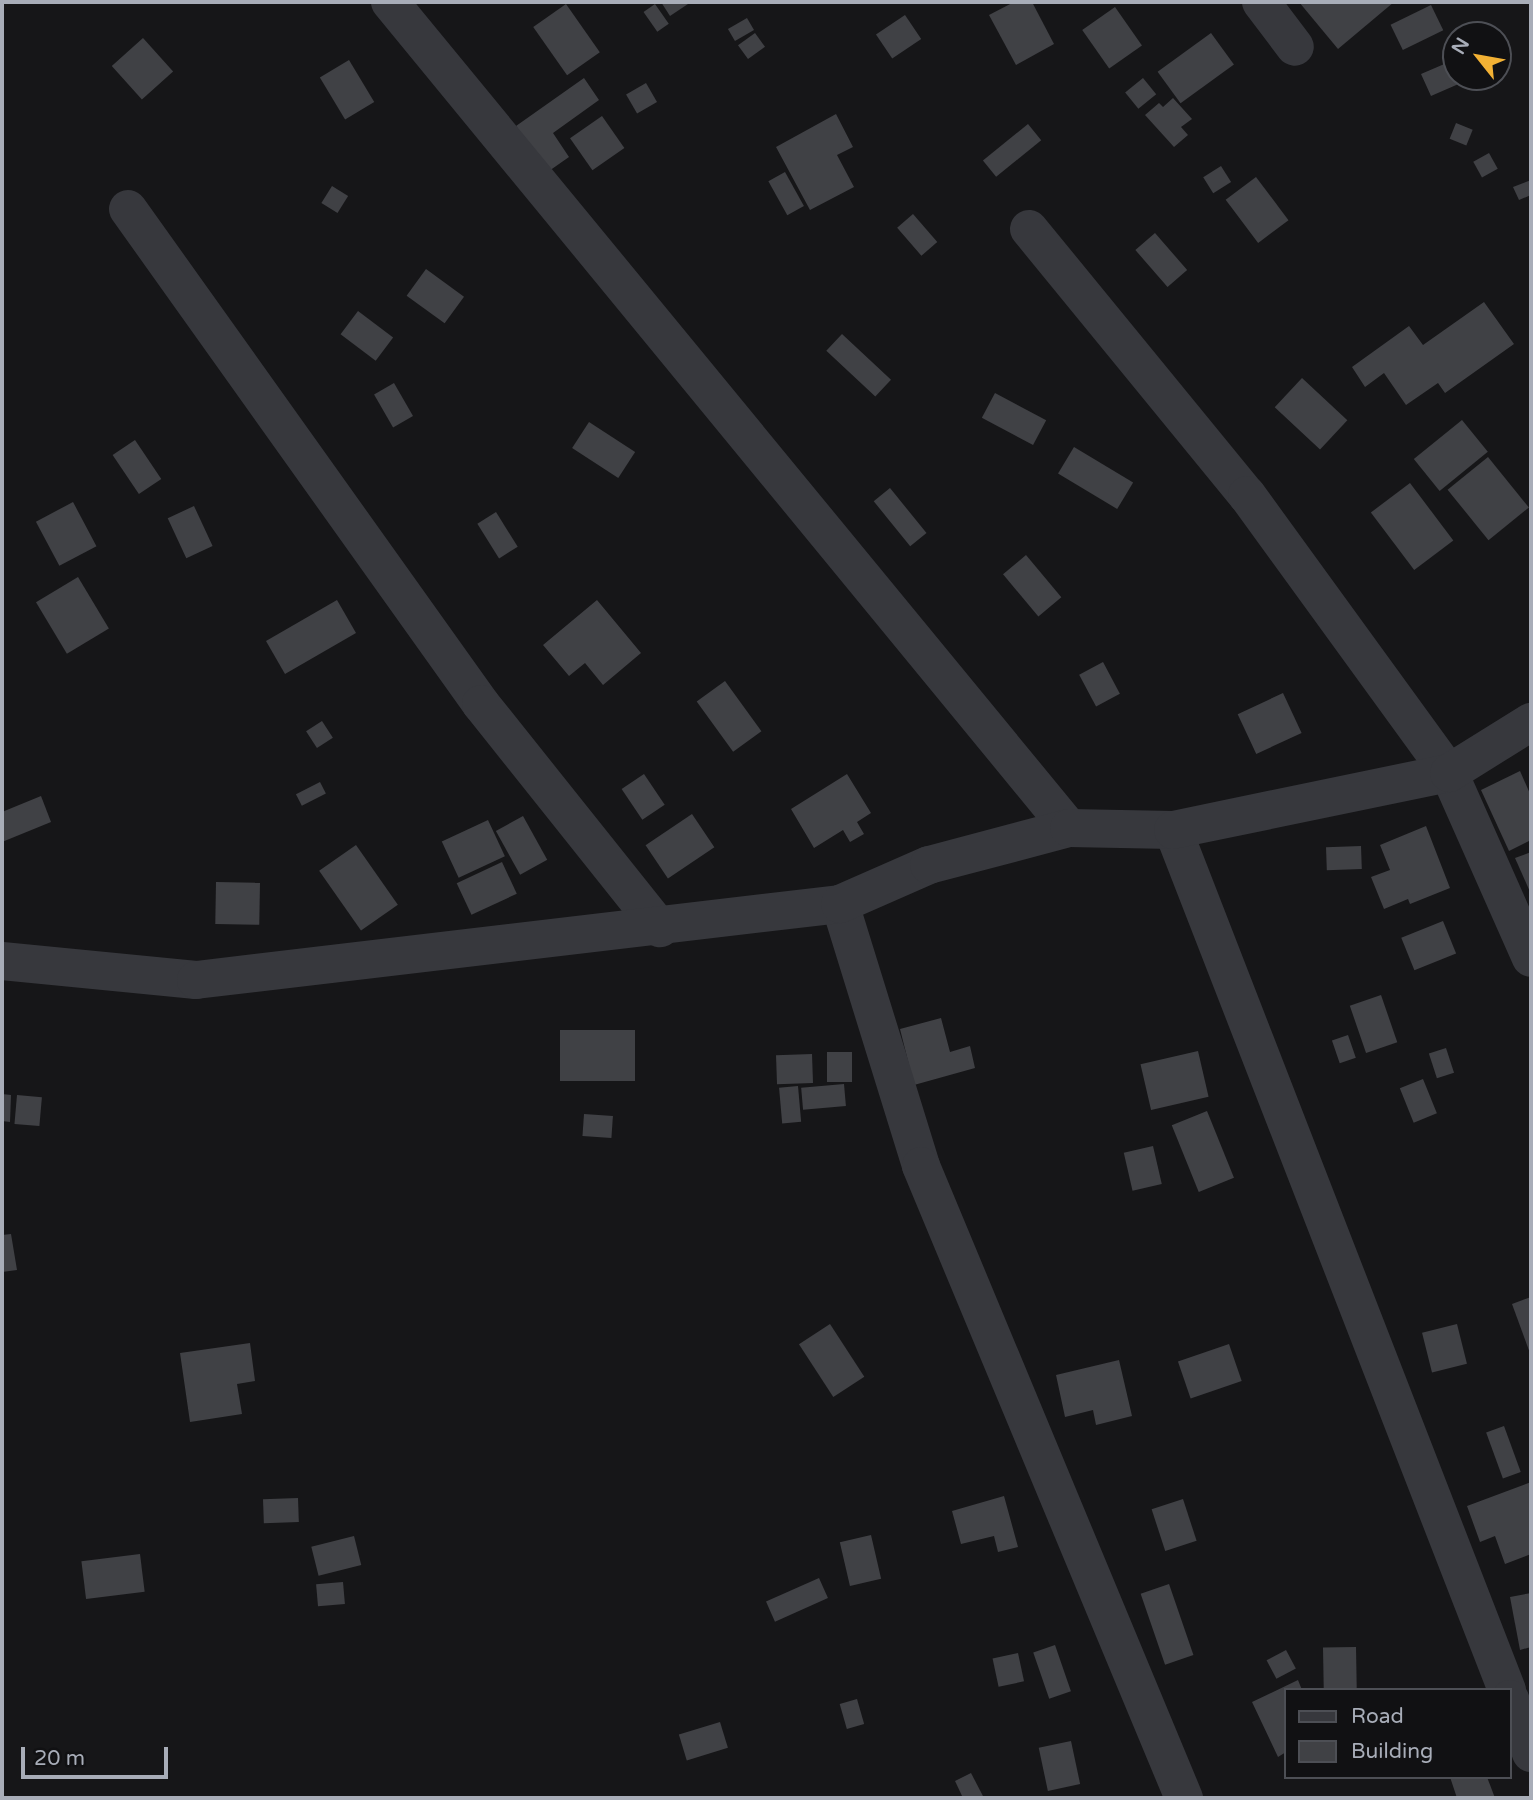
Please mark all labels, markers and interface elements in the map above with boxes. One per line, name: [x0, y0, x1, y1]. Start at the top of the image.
north arrow: [1442, 21, 1512, 91]
text: N: [1447, 34, 1474, 58]
legend: [1284, 1688, 1512, 1779]
text: Road: [1351, 1704, 1404, 1729]
scale bar: [24, 1734, 172, 1778]
text: Building: [1351, 1739, 1433, 1764]
text: 20 m: [34, 1746, 85, 1771]

